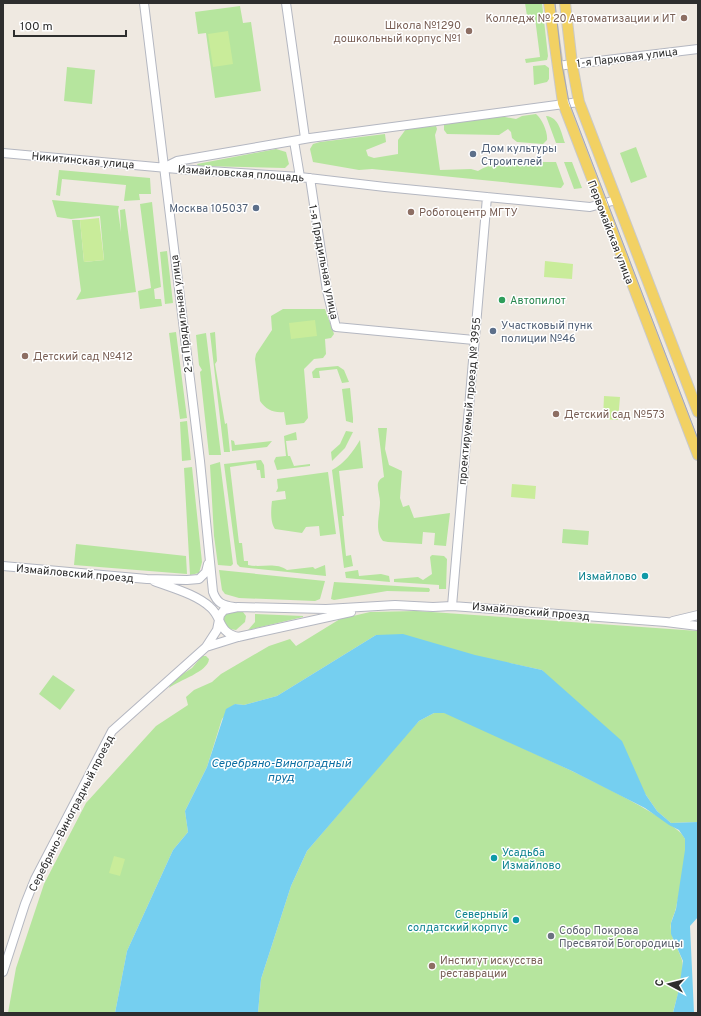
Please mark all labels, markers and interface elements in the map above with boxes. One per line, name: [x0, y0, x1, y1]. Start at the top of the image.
scale bar: [14, 12, 126, 38]
place label: Колледж № 20 Автоматизации и ИТ: [485, 12, 676, 26]
marker: Колледж № 20 Автоматизации и ИТ: [679, 13, 689, 23]
text: 100 m: [20, 19, 53, 35]
place label: Школа №1290 дошкольный корпус №1: [333, 19, 461, 46]
marker: Школа №1290 дошкольный корпус №1: [464, 26, 474, 36]
street label: 1-я Парковая улица: [576, 45, 679, 71]
place label: Дом культуры Строителей: [481, 142, 557, 169]
marker: Дом культуры Строителей: [468, 149, 478, 159]
street label: Никитинская улица: [31, 150, 135, 172]
street label: Измайловская площадь: [177, 163, 305, 185]
street label: Первомайская улица: [584, 178, 636, 286]
place label: Москва 105037: [169, 202, 248, 216]
marker: Москва 105037: [251, 203, 261, 213]
street label: 1-я Прядильная улица: [305, 204, 341, 321]
place label: Роботоцентр МГТУ: [419, 206, 518, 220]
marker: Роботоцентр МГТУ: [406, 207, 416, 217]
street label: 2-я Прядильная улица: [168, 254, 196, 374]
place label: Автопилот: [510, 294, 566, 308]
marker: Автопилот: [497, 295, 507, 305]
street label: проектируемый проезд № 3955: [456, 316, 484, 486]
place label: Участковый пунк полиции №46: [501, 319, 593, 346]
marker: Участковый пунк полиции №46: [488, 326, 498, 336]
place label: Детский сад №412: [33, 350, 133, 364]
marker: Детский сад №412: [20, 351, 30, 361]
place label: Детский сад №573: [564, 408, 665, 422]
marker: Детский сад №573: [551, 409, 561, 419]
street label: Измайловский проезд: [15, 562, 134, 586]
place label: Измайлово: [578, 570, 637, 584]
marker: Измайлово: [640, 571, 650, 581]
street label: Измайловский проезд: [471, 600, 590, 624]
street label: Серебряно-Виноградный проезд: [26, 733, 118, 894]
water label: Серебряно-Виноградный пруд: [211, 756, 352, 786]
place label: Усадьба Измайлово: [502, 846, 561, 873]
marker: Усадьба Измайлово: [489, 853, 499, 863]
place label: Северный солдатский корпус: [407, 908, 508, 935]
marker: Северный солдатский корпус: [511, 915, 521, 925]
place label: Собор Покрова Пресвятой Богородицы: [559, 924, 683, 951]
marker: Собор Покрова Пресвятой Богородицы: [546, 931, 556, 941]
place label: Институт искусства реставрации: [440, 954, 543, 981]
marker: Институт искусства реставрации: [427, 961, 437, 971]
north arrow: [649, 964, 689, 1004]
text: С: [653, 979, 667, 987]

